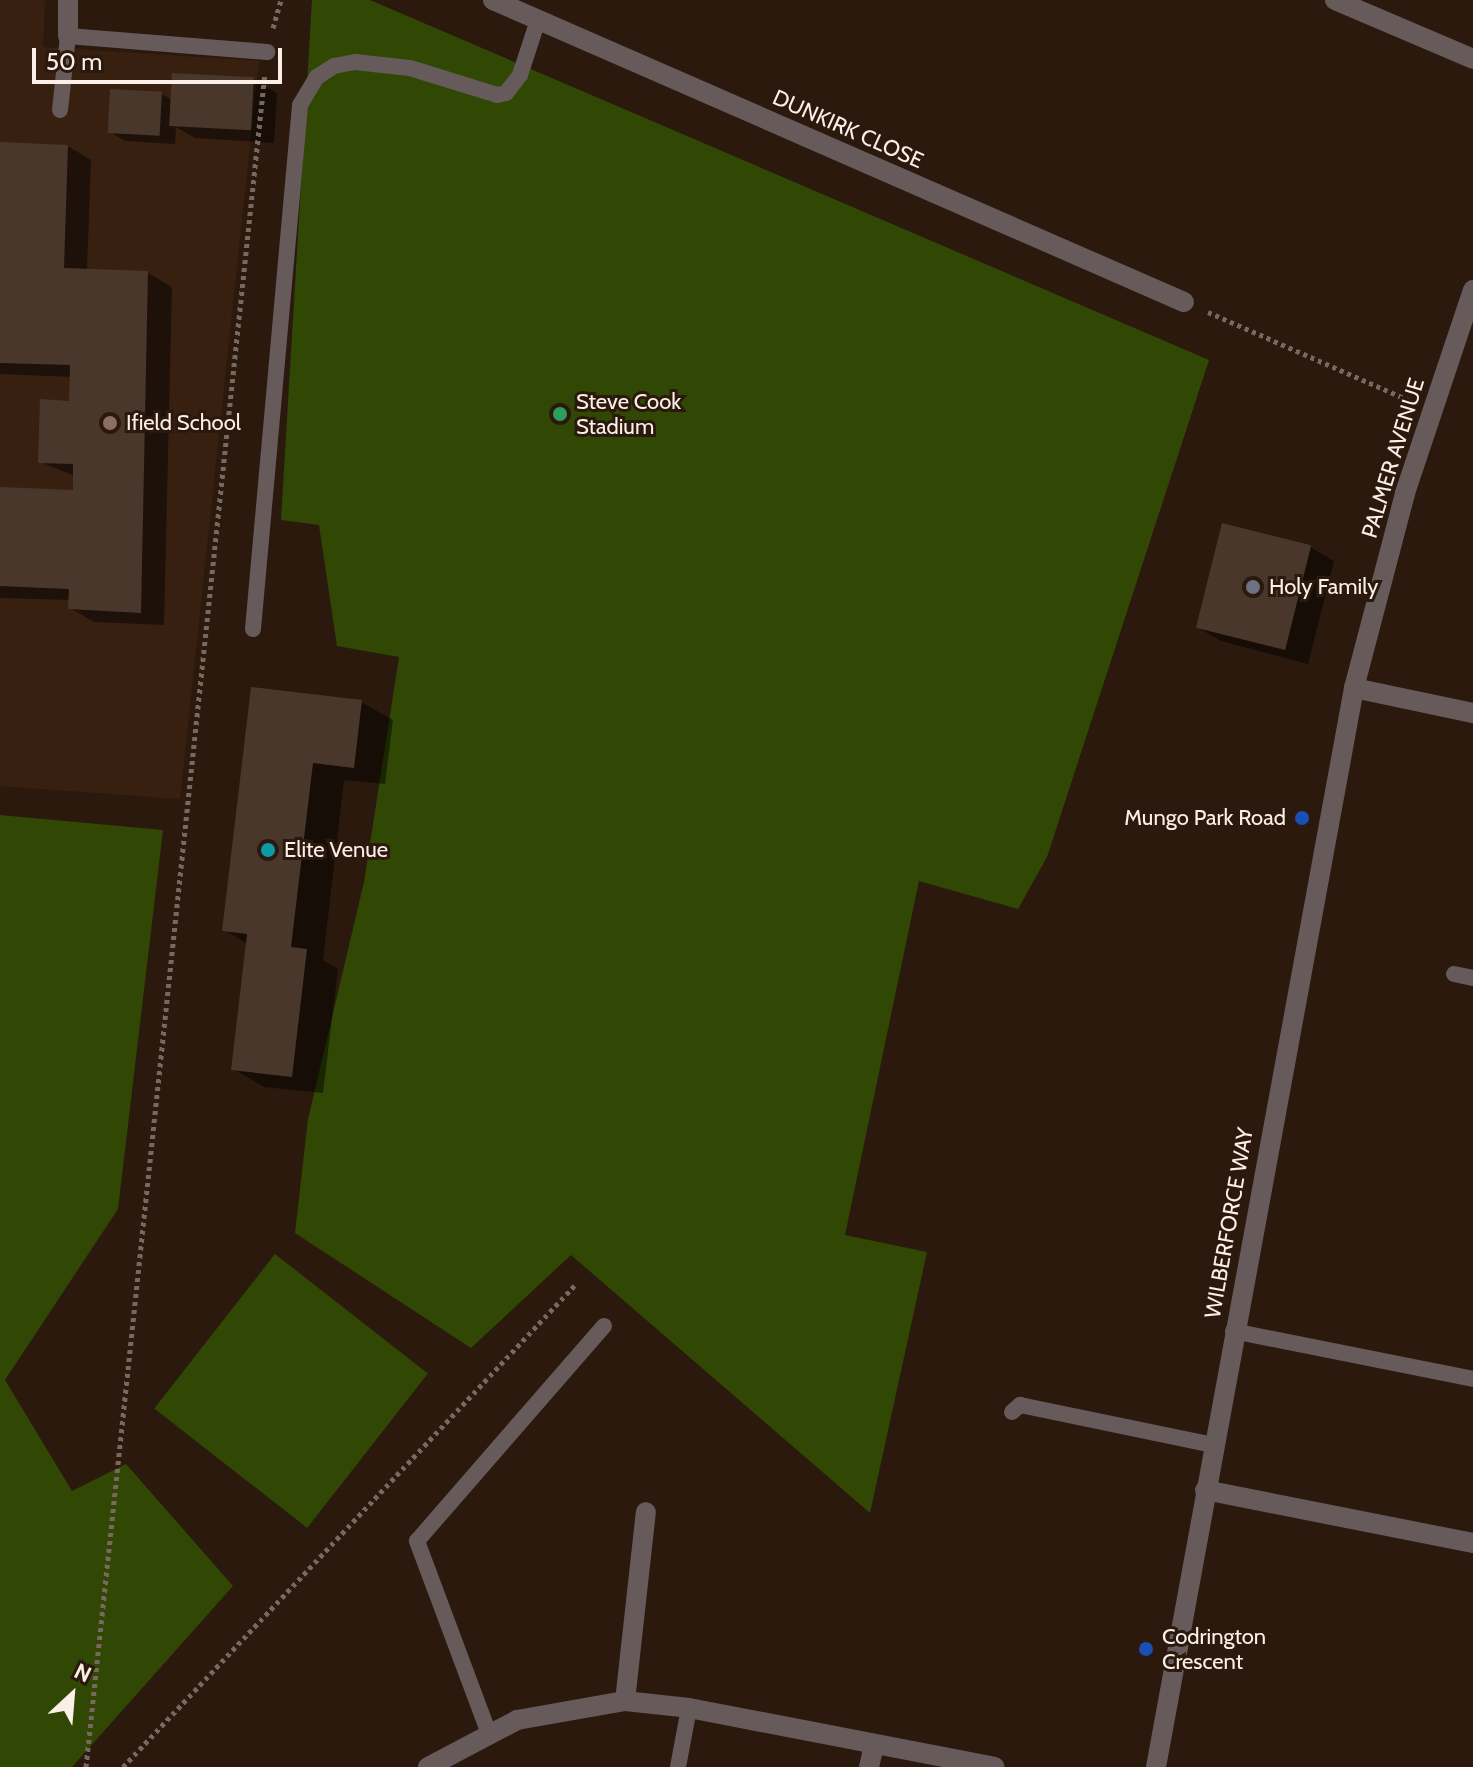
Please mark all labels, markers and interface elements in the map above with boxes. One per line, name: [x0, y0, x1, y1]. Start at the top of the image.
scale bar: [36, 32, 286, 82]
text: 50 m: [46, 47, 102, 76]
street label: DUNKIRK CLOSE: [769, 84, 927, 174]
street label: PALMER AVENUE: [1356, 375, 1430, 541]
place label: Steve Cook Stadium: [576, 388, 681, 440]
marker: Steve Cook Stadium: [551, 405, 569, 423]
place label: Ifield School: [126, 410, 241, 436]
marker: Ifield School: [101, 414, 119, 432]
place label: Holy Family: [1269, 574, 1378, 600]
marker: Holy Family: [1244, 578, 1262, 596]
place label: Mungo Park Road: [1124, 805, 1286, 831]
marker: Mungo Park Road: [1293, 809, 1311, 827]
place label: Elite Venue: [284, 837, 388, 863]
marker: Elite Venue: [259, 841, 277, 859]
street label: WILBERFORCE WAY: [1199, 1126, 1259, 1320]
place label: Codrington Crescent: [1162, 1623, 1266, 1674]
marker: Codrington Crescent: [1137, 1640, 1155, 1658]
north arrow: [32, 1655, 112, 1735]
text: N: [70, 1657, 96, 1689]

